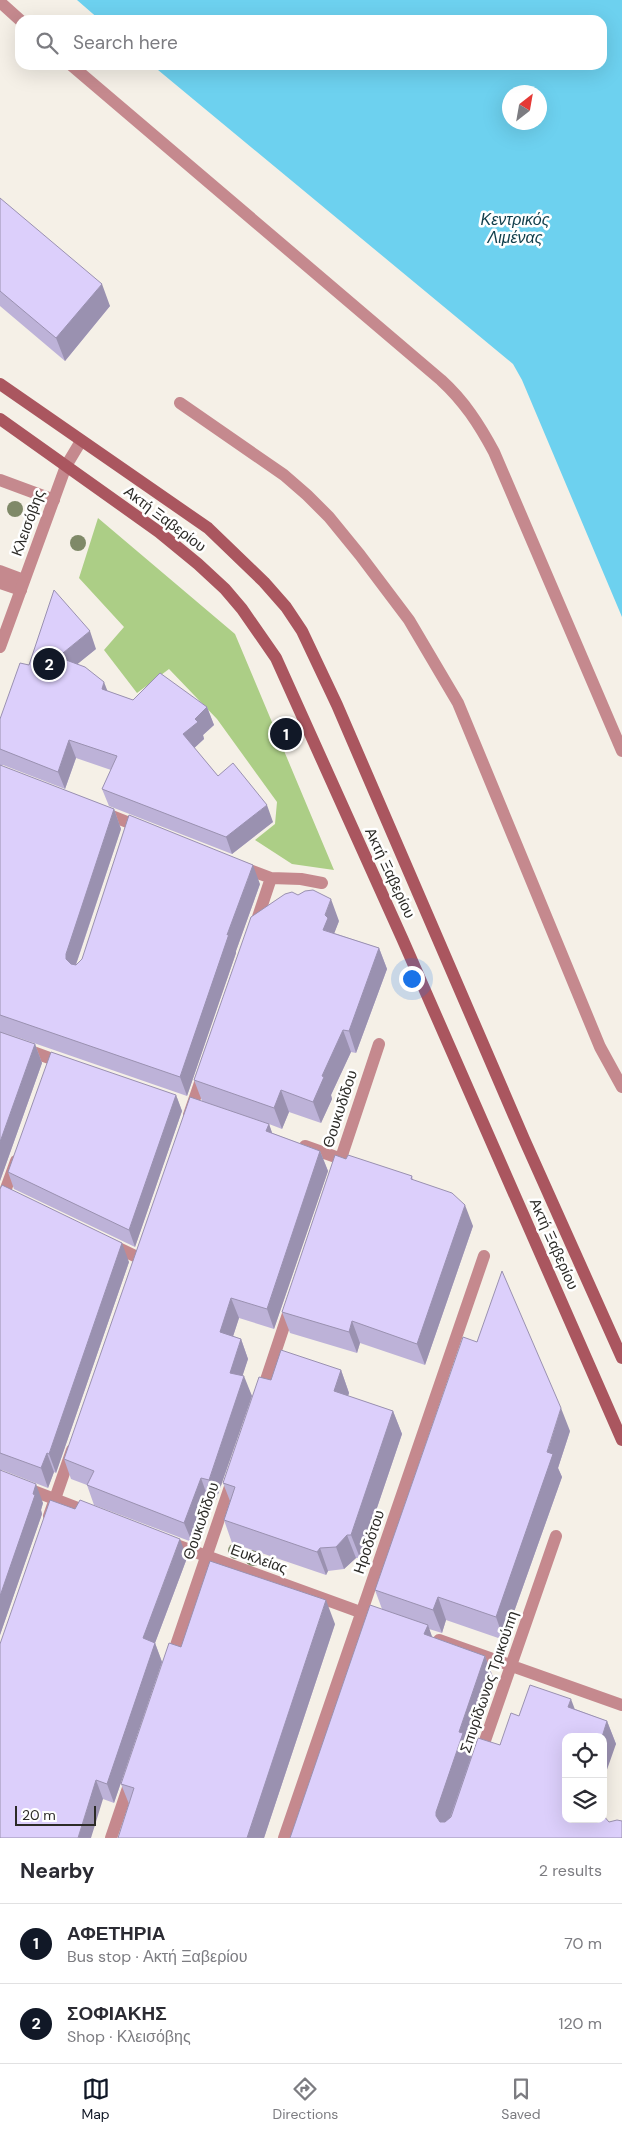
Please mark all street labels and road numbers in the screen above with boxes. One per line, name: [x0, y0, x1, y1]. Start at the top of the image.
street label: Ακτή Ξαβερίου: [120, 482, 210, 556]
street label: Κλεισόβης: [7, 487, 49, 559]
street label: Ακτή Ξαβερίου: [360, 824, 420, 922]
street label: Θουκυδίδου: [318, 1068, 362, 1150]
street label: Ακτή Ξαβερίου: [525, 1195, 583, 1293]
street label: Θουκυδίδου: [178, 1480, 224, 1562]
street label: Ηροδότου: [349, 1507, 389, 1577]
street label: Ευκλείας: [228, 1539, 290, 1579]
street label: Σπυρίδωνος Τρικούπη: [455, 1608, 523, 1756]

